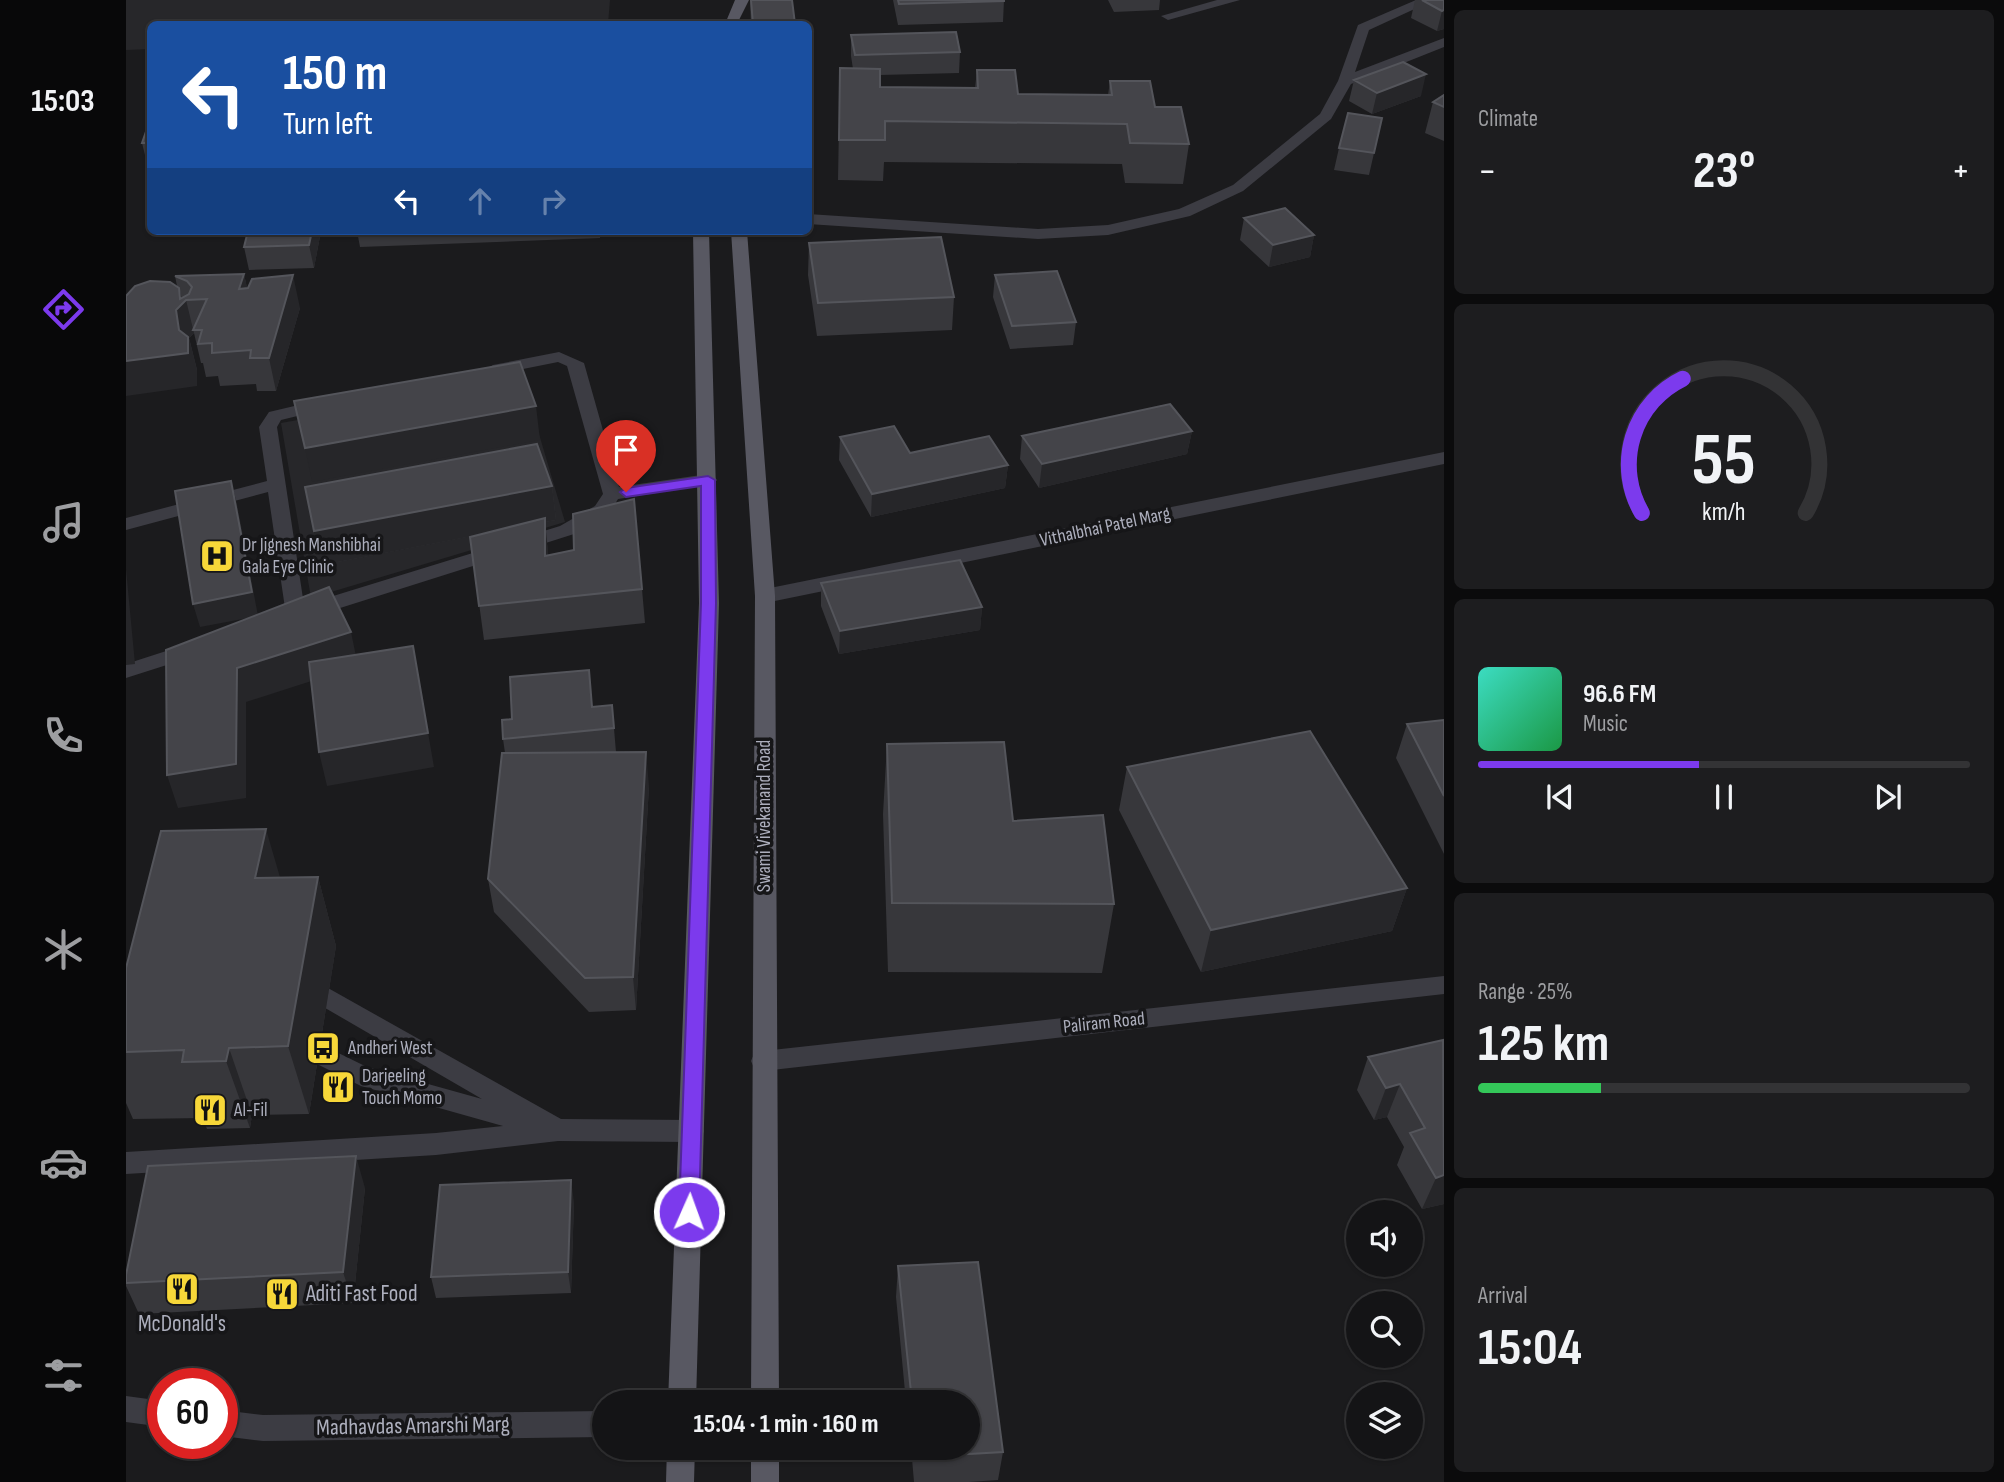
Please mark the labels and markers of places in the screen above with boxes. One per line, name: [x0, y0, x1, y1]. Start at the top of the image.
pin: [596, 420, 656, 492]
place label: Dr Jignesh Manshibhai Gala Eye Clinic: [242, 534, 381, 579]
hospital icon: Dr Jignesh Manshibhai Gala Eye Clinic: [198, 537, 236, 575]
bus stop icon: Andheri West: [304, 1029, 342, 1067]
place label: Andheri West: [347, 1037, 433, 1060]
place label: Darjeeling Touch Momo: [362, 1065, 442, 1110]
restaurant icon: Darjeeling Touch Momo: [319, 1068, 357, 1106]
restaurant icon: Al-Fil: [191, 1091, 229, 1129]
place label: Al-Fil: [233, 1099, 267, 1122]
restaurant icon: McDonald's: [163, 1270, 201, 1308]
restaurant icon: Aditi Fast Food: [263, 1275, 301, 1313]
place label: Aditi Fast Food: [305, 1280, 418, 1308]
place label: McDonald's: [138, 1310, 226, 1338]

